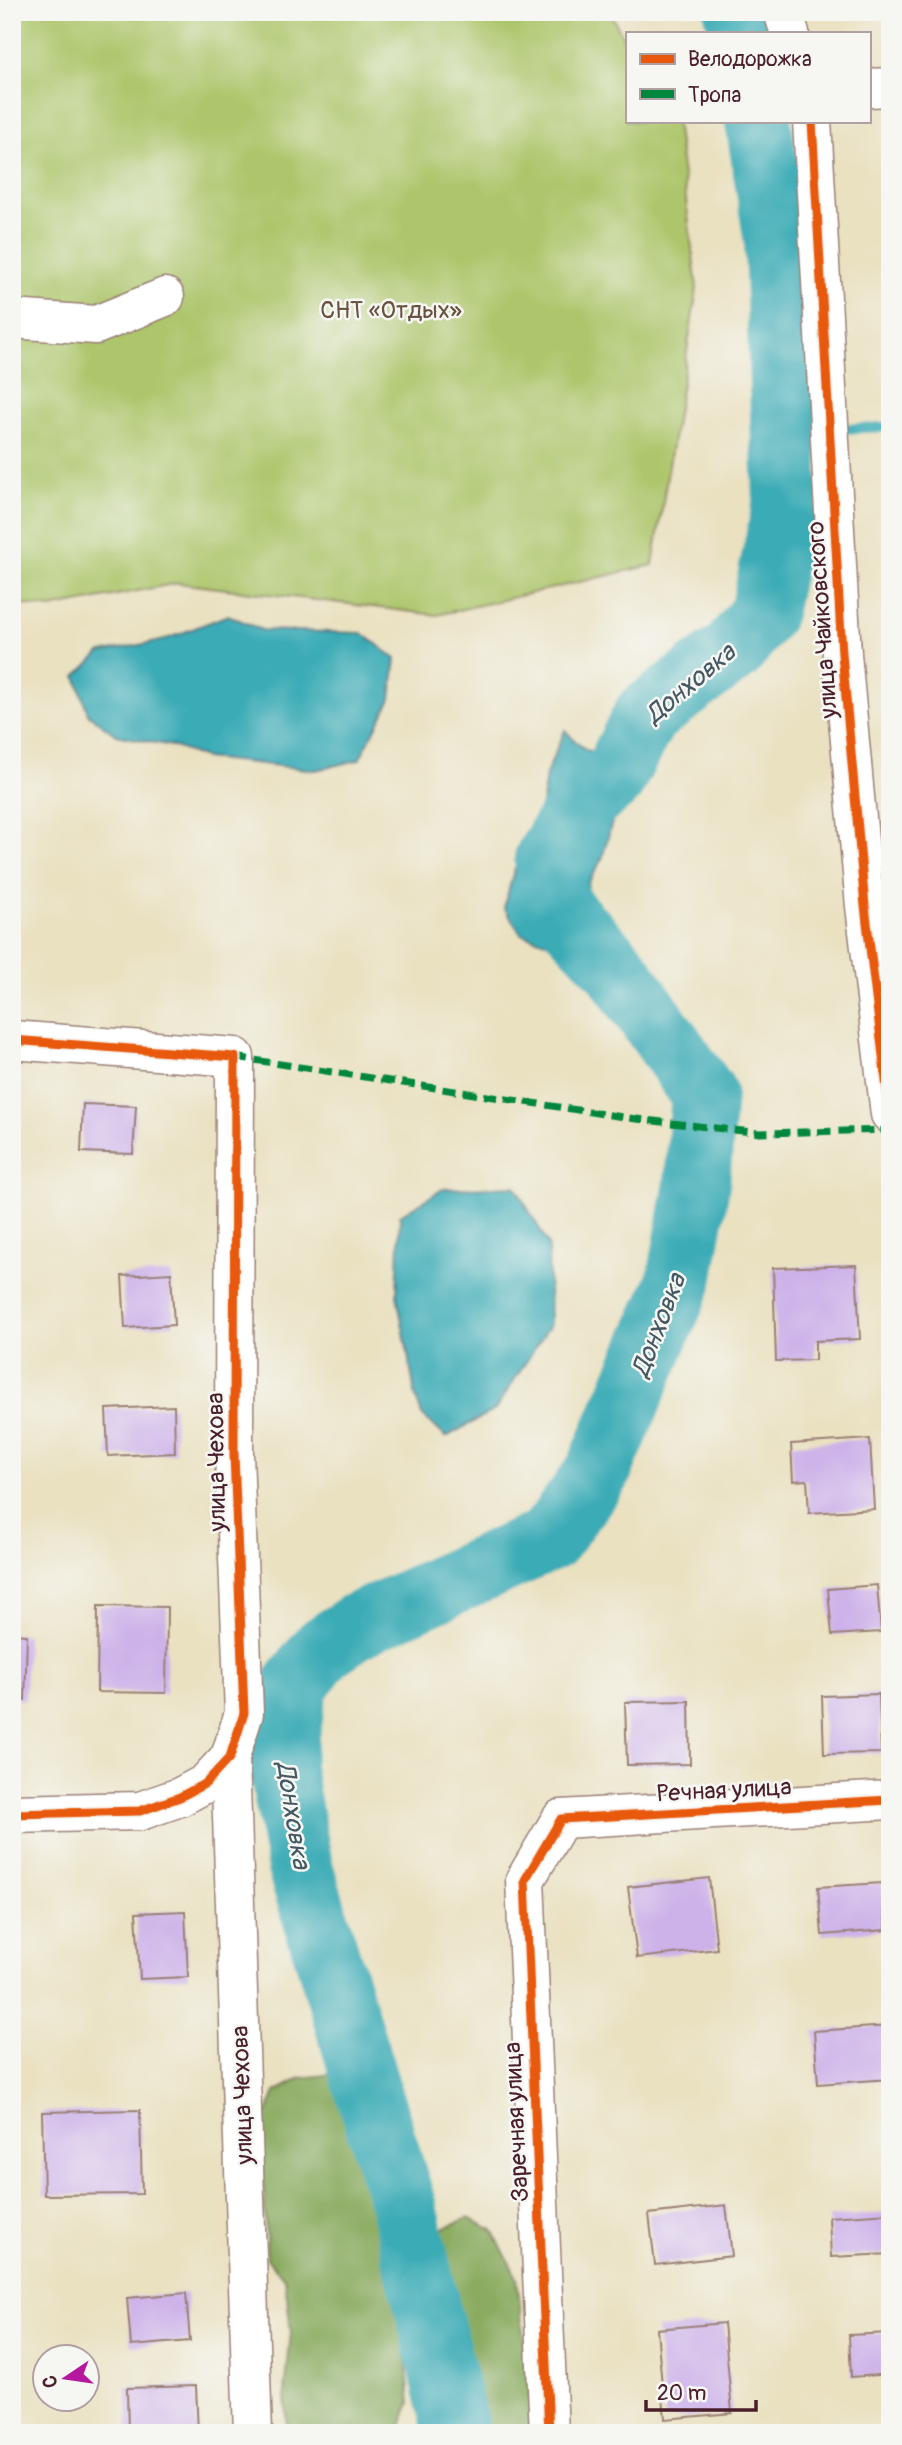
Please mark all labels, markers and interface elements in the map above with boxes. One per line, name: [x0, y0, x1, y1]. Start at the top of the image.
legend: [626, 32, 870, 122]
text: Велодорожка: [688, 46, 812, 73]
text: Тропа: [688, 82, 741, 109]
park label: СНТ «Отдых»: [320, 296, 462, 325]
street label: улица Чайковского: [801, 520, 844, 721]
water label: Донховка: [638, 636, 744, 732]
water label: Донховка: [624, 1268, 694, 1383]
street label: улица Чехова: [201, 1392, 232, 1533]
water label: Донховка: [268, 1757, 318, 1873]
street label: Речная улица: [656, 1772, 792, 1809]
street label: улица Чехова: [226, 2025, 259, 2166]
street label: Заречная улица: [498, 2041, 535, 2203]
north arrow: [32, 2344, 102, 2414]
scale bar: [646, 2368, 757, 2412]
text: С: [37, 2373, 63, 2390]
text: 20 m: [657, 2380, 706, 2407]

